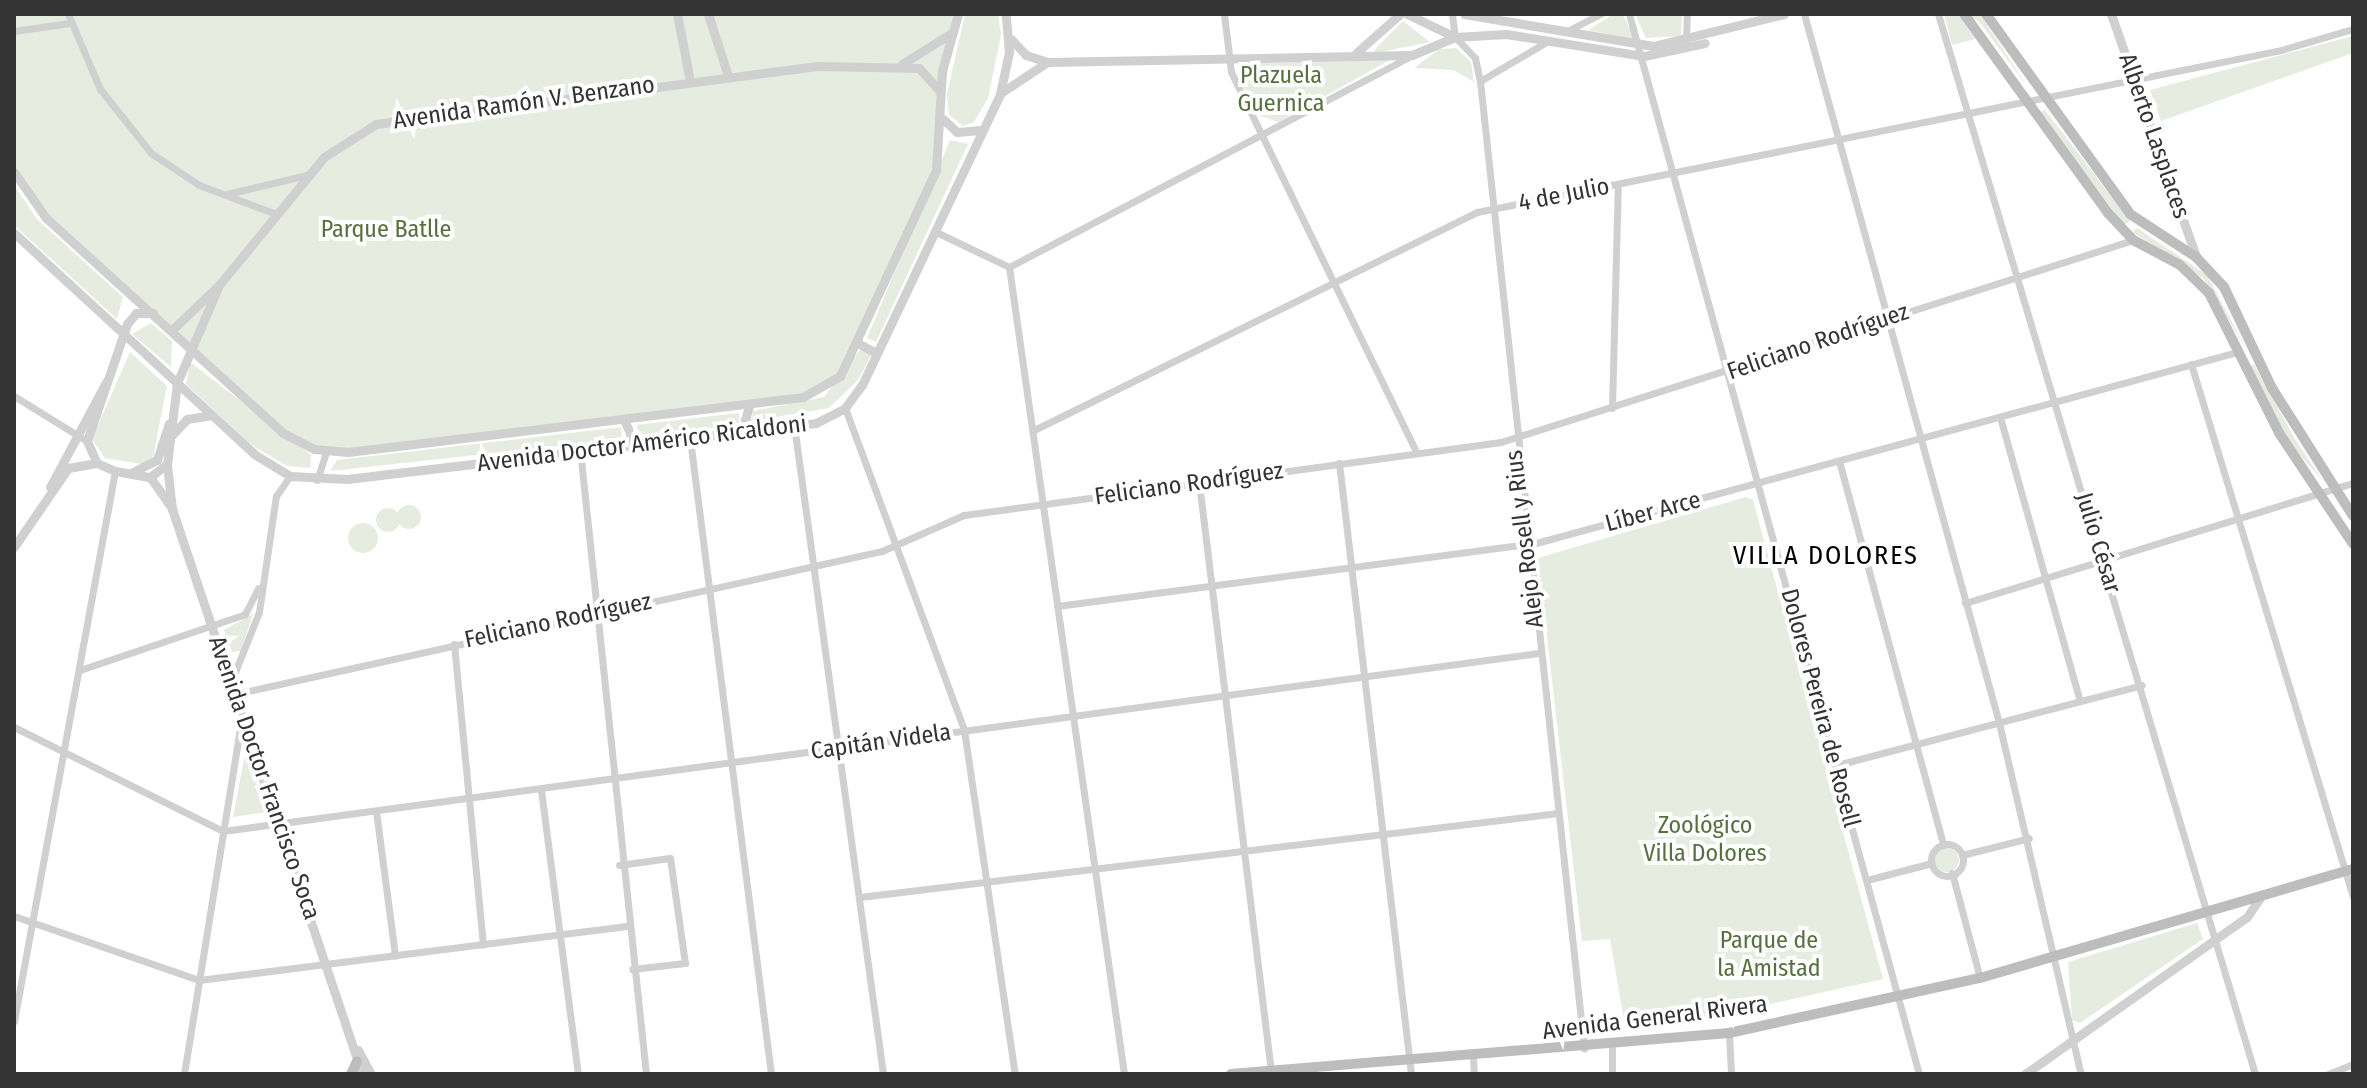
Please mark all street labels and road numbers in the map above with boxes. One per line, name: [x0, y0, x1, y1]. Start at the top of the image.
street label: Alberto Lasplaces: [2112, 50, 2196, 222]
street label: Avenida Ramón V. Benzano: [391, 70, 657, 136]
street label: 4 de Julio: [1516, 172, 1612, 218]
street label: Feliciano Rodríguez: [1723, 297, 1913, 387]
street label: Avenida Doctor Américo Ricaldoni: [476, 410, 808, 478]
street label: Alejo Rosell y Rius: [1500, 448, 1550, 630]
street label: Feliciano Rodríguez: [1093, 456, 1285, 512]
street label: Líber Arce: [1602, 485, 1704, 539]
street label: Julio César: [2069, 489, 2127, 597]
street label: Dolores Pereira de Rosell: [1774, 586, 1866, 830]
street label: Feliciano Rodríguez: [462, 587, 654, 655]
street label: Avenida Doctor Francisco Soca: [202, 633, 326, 923]
street label: Capitán Videla: [809, 718, 953, 766]
street label: Avenida General Rivera: [1541, 990, 1769, 1046]

